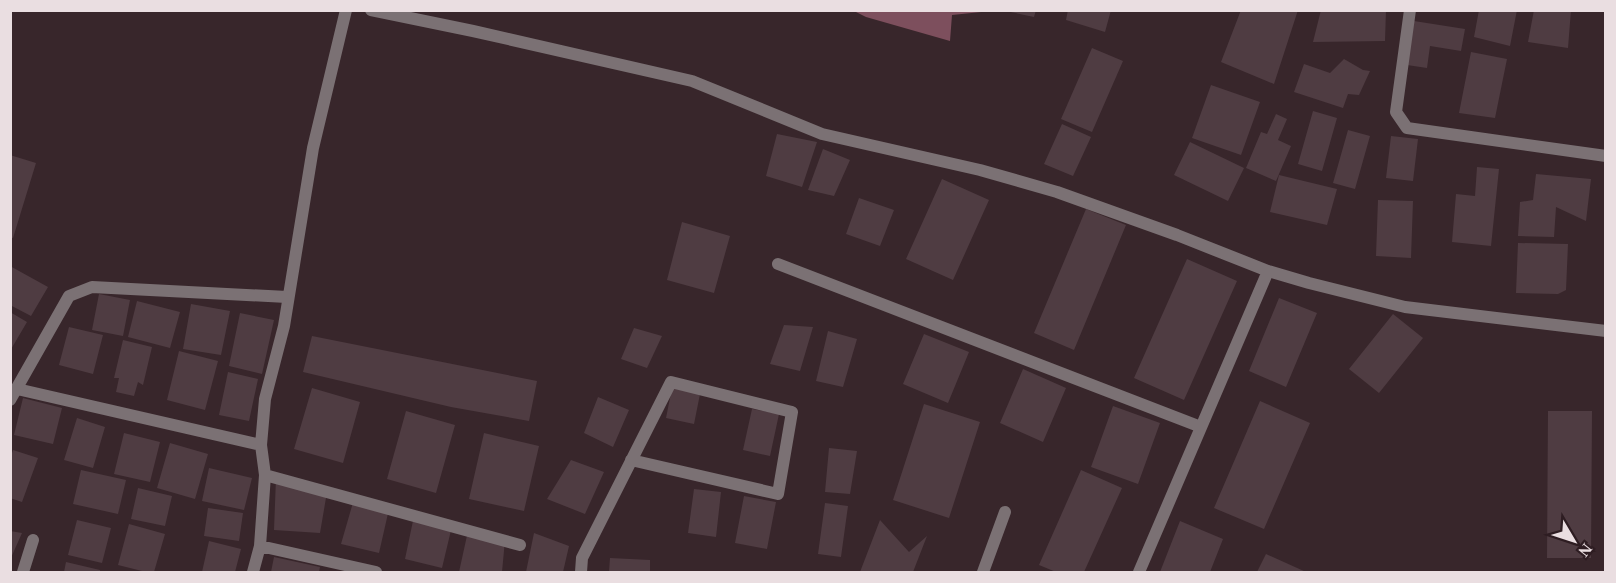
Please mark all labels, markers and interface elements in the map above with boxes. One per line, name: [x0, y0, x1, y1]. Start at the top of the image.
north arrow: [1544, 511, 1604, 571]
text: N: [1575, 540, 1596, 560]

